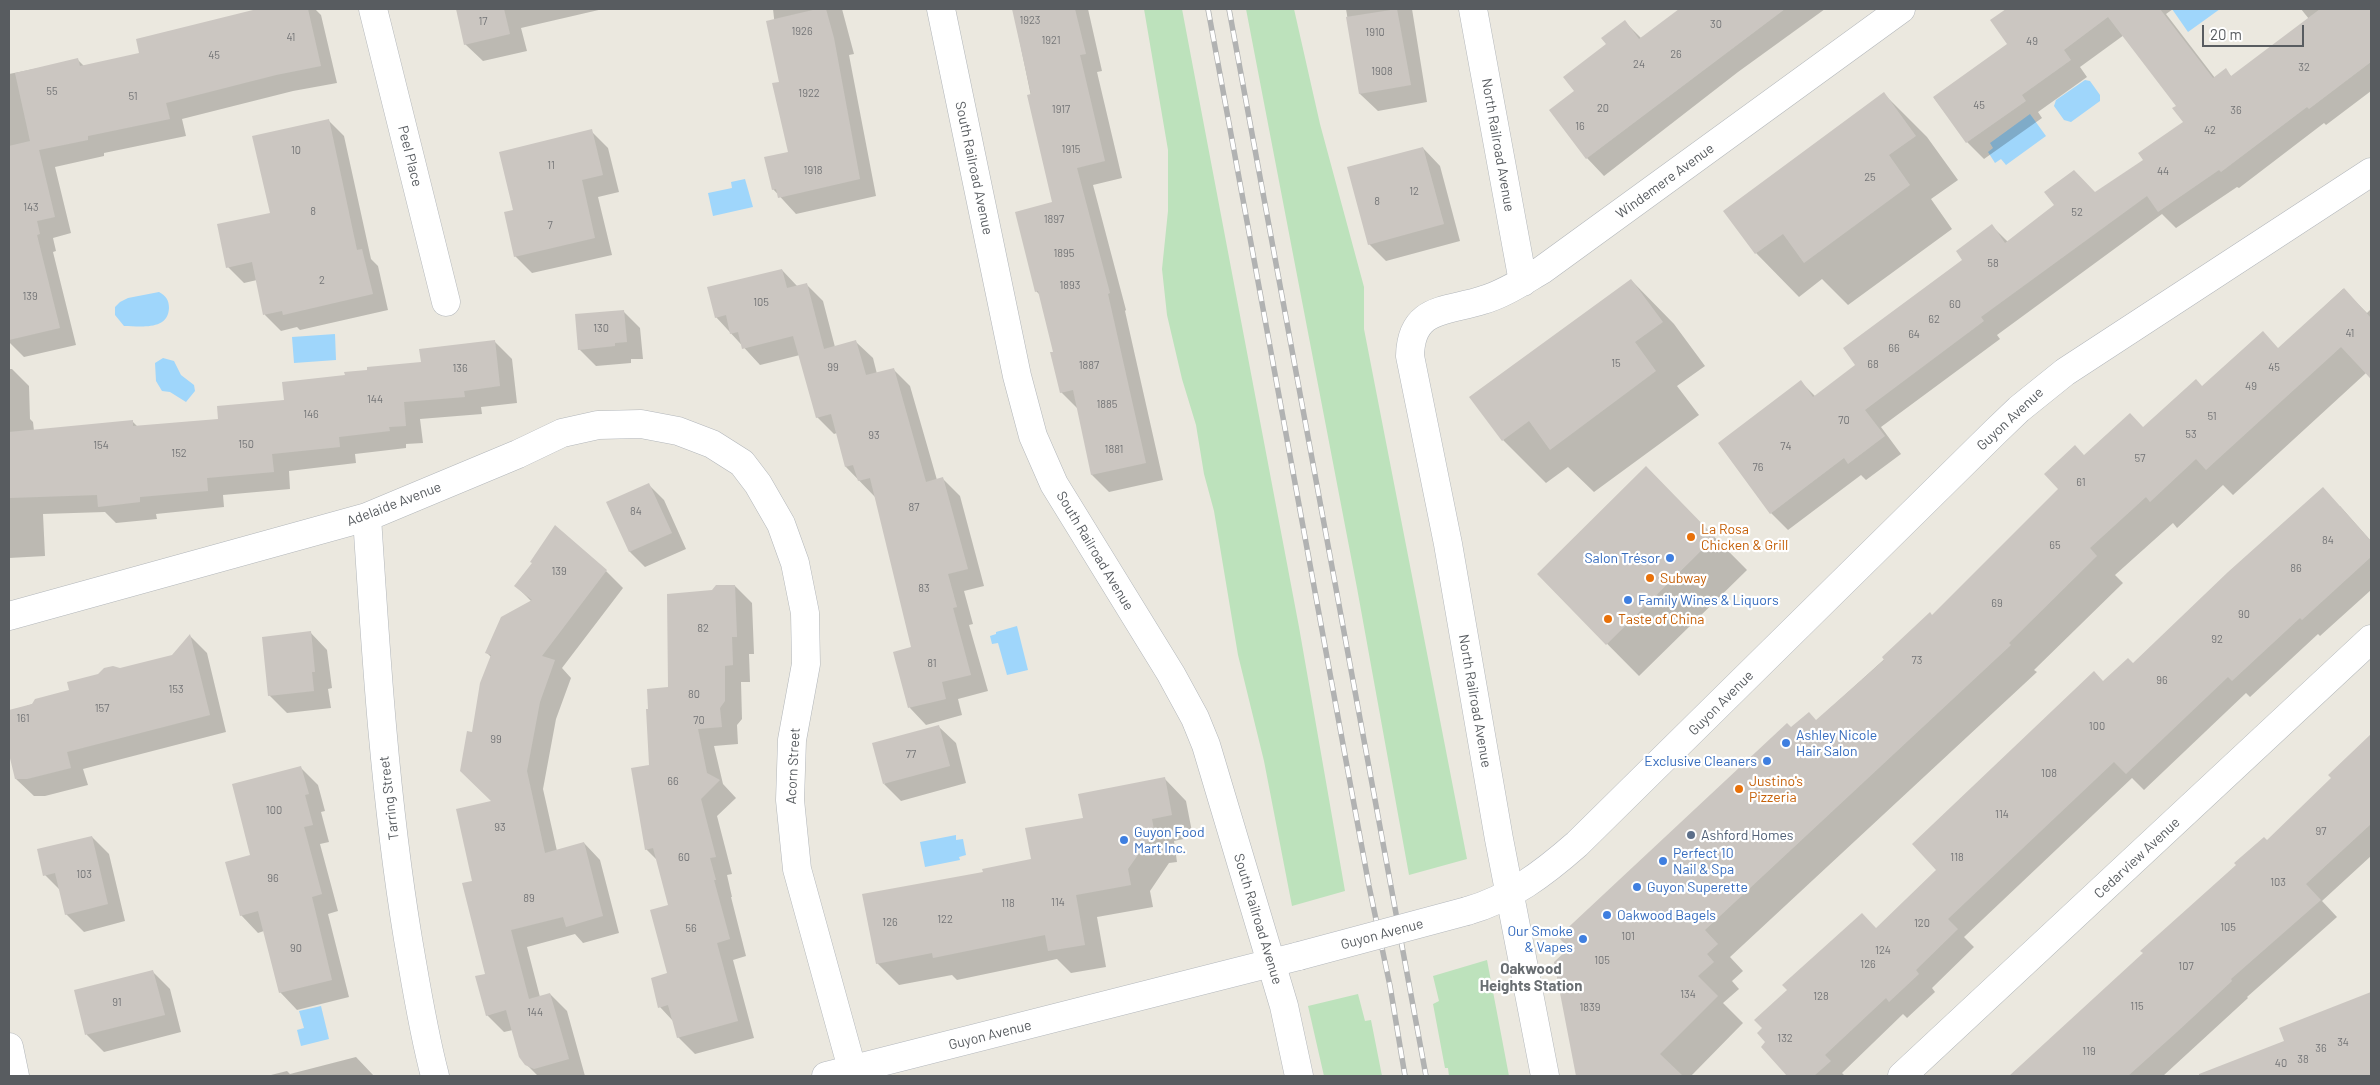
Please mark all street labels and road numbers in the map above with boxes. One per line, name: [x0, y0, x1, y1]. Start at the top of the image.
street label: North Railroad Avenue: [1478, 77, 1518, 213]
street label: South Railroad Avenue: [952, 100, 996, 236]
street label: Peel Place: [394, 124, 426, 188]
street label: Windemere Avenue: [1613, 140, 1717, 222]
street label: Guyon Avenue: [1973, 384, 2047, 454]
street label: Adelaide Avenue: [344, 478, 444, 530]
street label: South Railroad Avenue: [1053, 488, 1137, 614]
street label: North Railroad Avenue: [1455, 633, 1495, 769]
street label: Guyon Avenue: [1685, 667, 1757, 739]
street label: Acorn Street: [783, 727, 803, 805]
street label: Tarring Street: [375, 755, 403, 841]
street label: Cedarview Avenue: [2091, 814, 2183, 902]
street label: South Railroad Avenue: [1230, 852, 1286, 986]
street label: Guyon Avenue: [1339, 915, 1425, 953]
street label: Guyon Avenue: [947, 1017, 1033, 1053]

